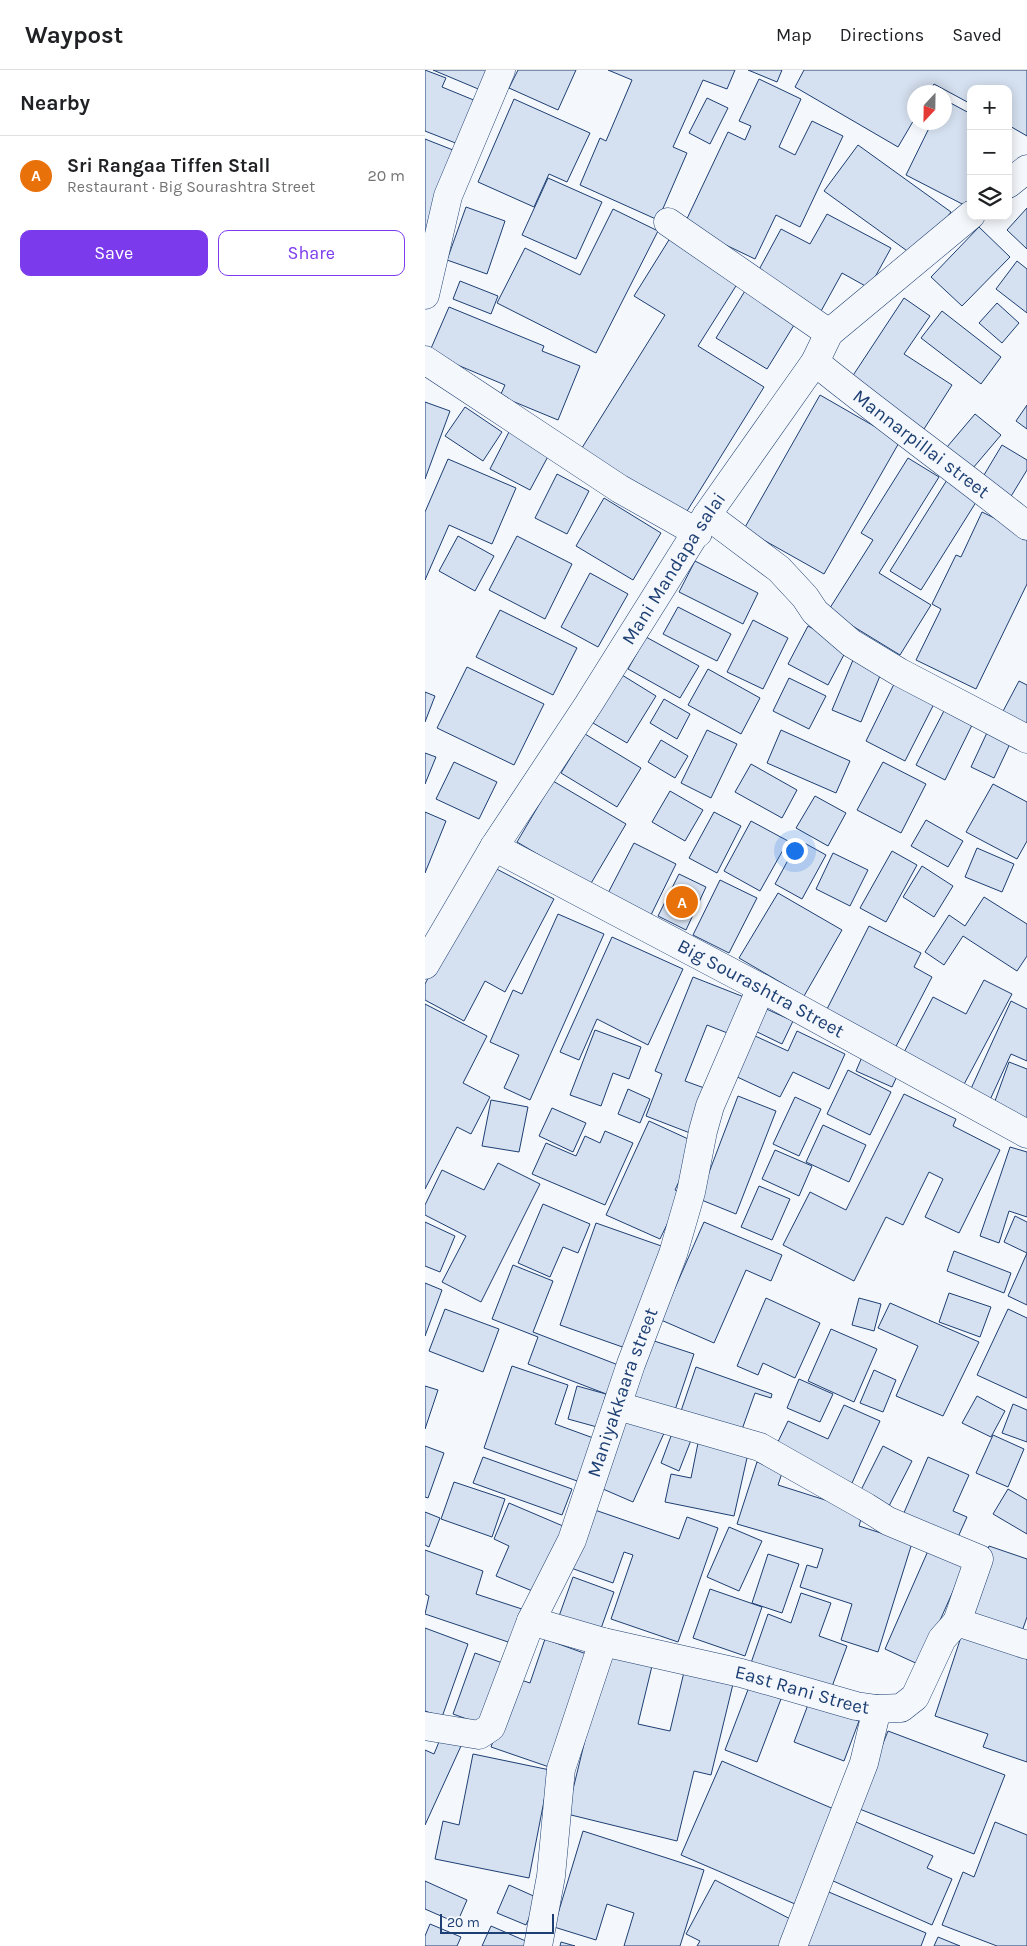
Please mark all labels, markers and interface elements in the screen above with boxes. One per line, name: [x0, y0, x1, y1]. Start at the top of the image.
text: Waypost: [25, 21, 123, 49]
text: Map: [776, 24, 812, 46]
text: Directions: [840, 24, 924, 46]
text: Saved: [952, 24, 1002, 46]
north arrow: [907, 85, 952, 130]
map controls: [967, 85, 1012, 220]
button: +: [967, 85, 1012, 130]
text: Nearby: [20, 91, 90, 115]
button: −: [967, 130, 1012, 175]
text: Sri Rangaa Tiffen Stall: [67, 155, 270, 177]
text: A: [31, 166, 41, 185]
text: 20 m: [367, 166, 405, 185]
button: layers: [967, 175, 1012, 220]
text: Restaurant · Big Sourashtra Street: [67, 177, 315, 196]
button: Save: [20, 230, 208, 276]
button: Share: [218, 230, 405, 276]
street label: Mannarpillai street: [848, 385, 993, 503]
street label: Mani Mandapa salai: [617, 488, 730, 649]
your location: [782, 838, 808, 864]
pin: A: [666, 883, 698, 921]
street label: Big Sourashtra Street: [674, 935, 848, 1042]
street label: Maniyakkaara street: [583, 1305, 662, 1480]
street label: East Rani Street: [733, 1661, 871, 1719]
scale bar: [440, 1911, 554, 1934]
text: 20 m: [447, 1914, 480, 1931]

